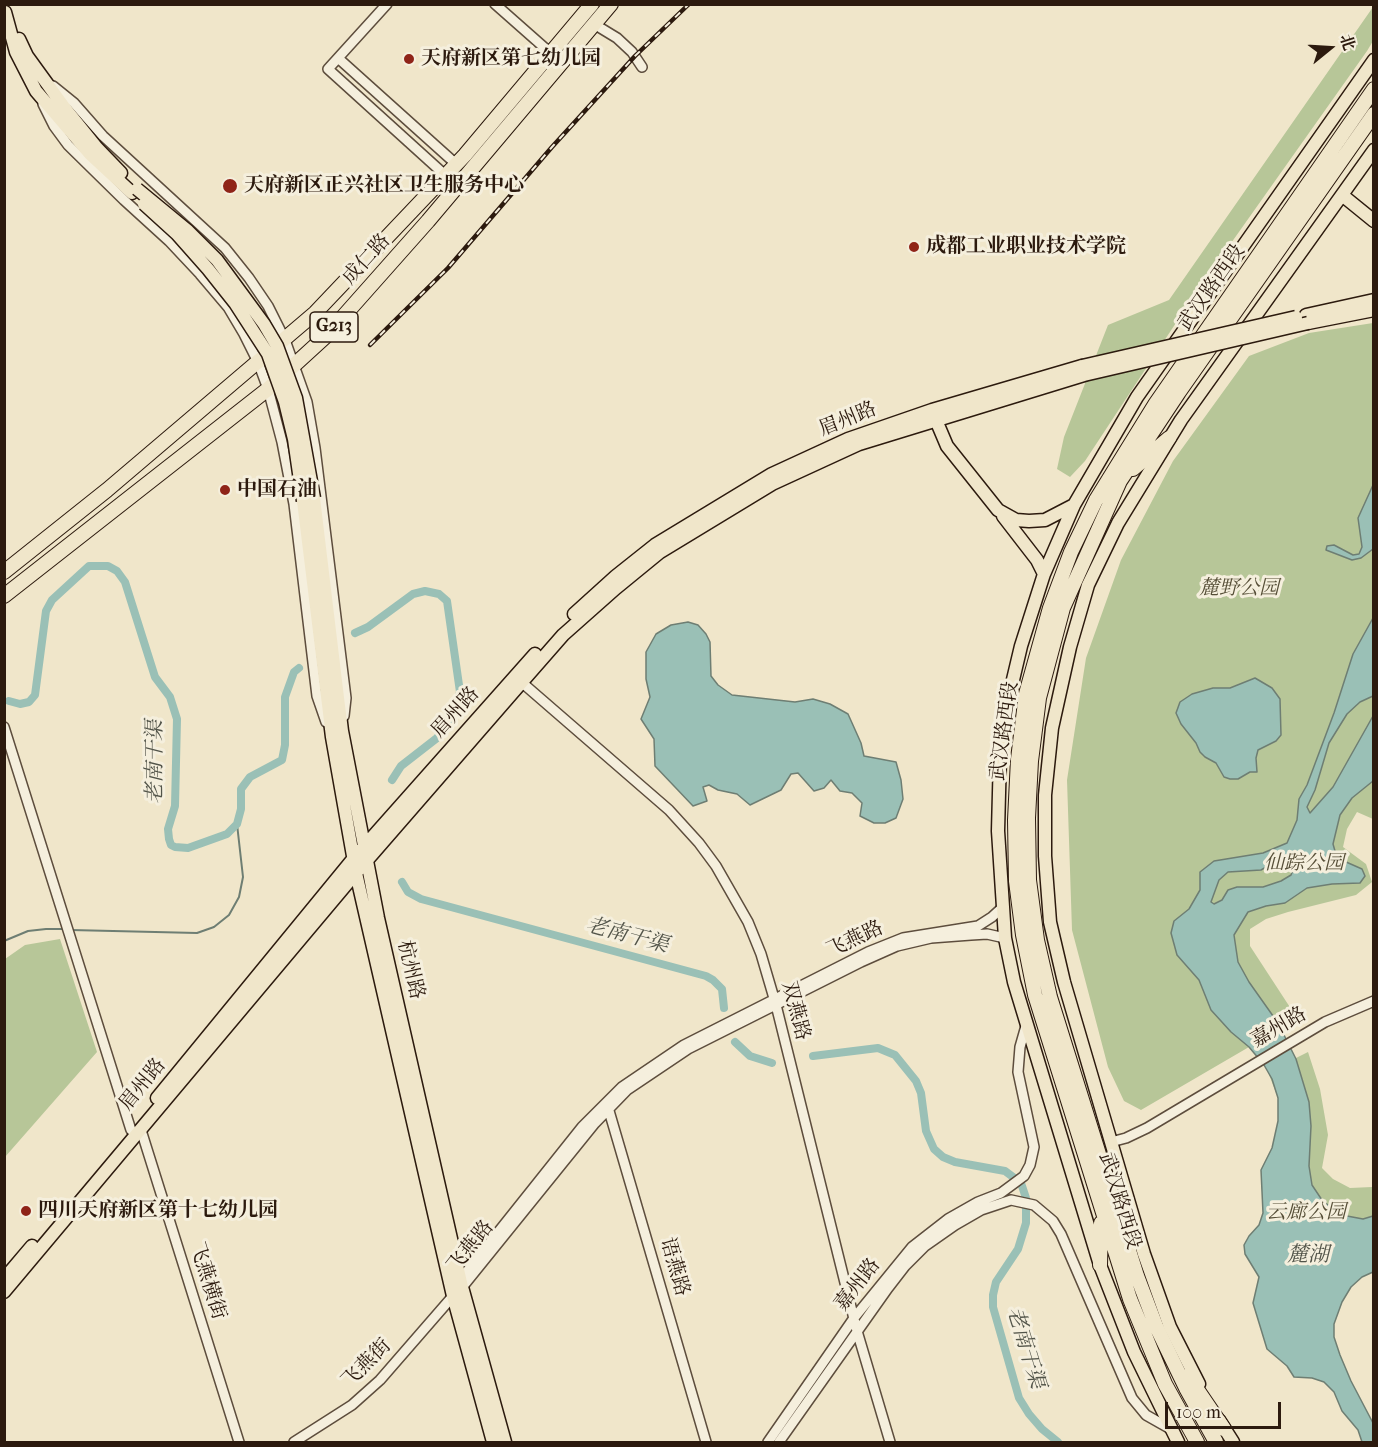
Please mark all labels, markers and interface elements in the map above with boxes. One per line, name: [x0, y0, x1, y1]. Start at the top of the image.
north arrow: [1300, 18, 1360, 78]
text: 北: [1336, 32, 1359, 53]
place label: 天府新区第七幼儿园: [421, 47, 601, 71]
marker: 天府新区第七幼儿园: [402, 52, 416, 66]
place label: 天府新区正兴社区卫生服务中心: [244, 174, 524, 198]
marker: 天府新区正兴社区卫生服务中心: [221, 177, 239, 195]
street label: 成仁路: [338, 230, 396, 290]
place label: 成都工业职业技术学院: [926, 235, 1126, 259]
marker: 成都工业职业技术学院: [907, 240, 921, 254]
street label: 武汉路西段: [1173, 240, 1251, 336]
road number: G213: [310, 312, 358, 342]
street label: 眉州路: [816, 398, 880, 442]
place label: 中国石油: [237, 478, 317, 502]
marker: 中国石油: [218, 483, 232, 497]
park label: 麓野公园: [1199, 577, 1279, 601]
street label: 武汉路西段: [986, 680, 1024, 782]
street label: 眉州路: [427, 683, 485, 743]
water label: 老南干渠: [143, 720, 169, 804]
park label: 仙踪公园: [1264, 852, 1344, 876]
water label: 老南干渠: [583, 913, 671, 959]
street label: 飞燕路: [823, 916, 887, 964]
street label: 杭州路: [392, 938, 428, 1002]
street label: 双燕路: [776, 979, 814, 1043]
street label: 嘉州路: [1247, 1003, 1311, 1053]
street label: 眉州路: [115, 1054, 171, 1116]
street label: 武汉路西段: [1093, 1150, 1145, 1252]
place label: 四川天府新区第十七幼儿园: [38, 1199, 278, 1223]
park label: 云廊公园: [1266, 1201, 1346, 1225]
marker: 四川天府新区第十七幼儿园: [19, 1204, 33, 1218]
street label: 飞燕路: [443, 1216, 499, 1278]
street label: 语燕路: [654, 1235, 694, 1299]
street label: 飞燕横街: [184, 1239, 230, 1323]
water label: 麓湖: [1287, 1243, 1329, 1269]
street label: 嘉州路: [830, 1254, 886, 1316]
water label: 老南干渠: [1001, 1304, 1049, 1392]
street label: 飞燕街: [337, 1334, 397, 1394]
scale bar: [1168, 1390, 1284, 1428]
text: 100 m: [1176, 1402, 1221, 1423]

